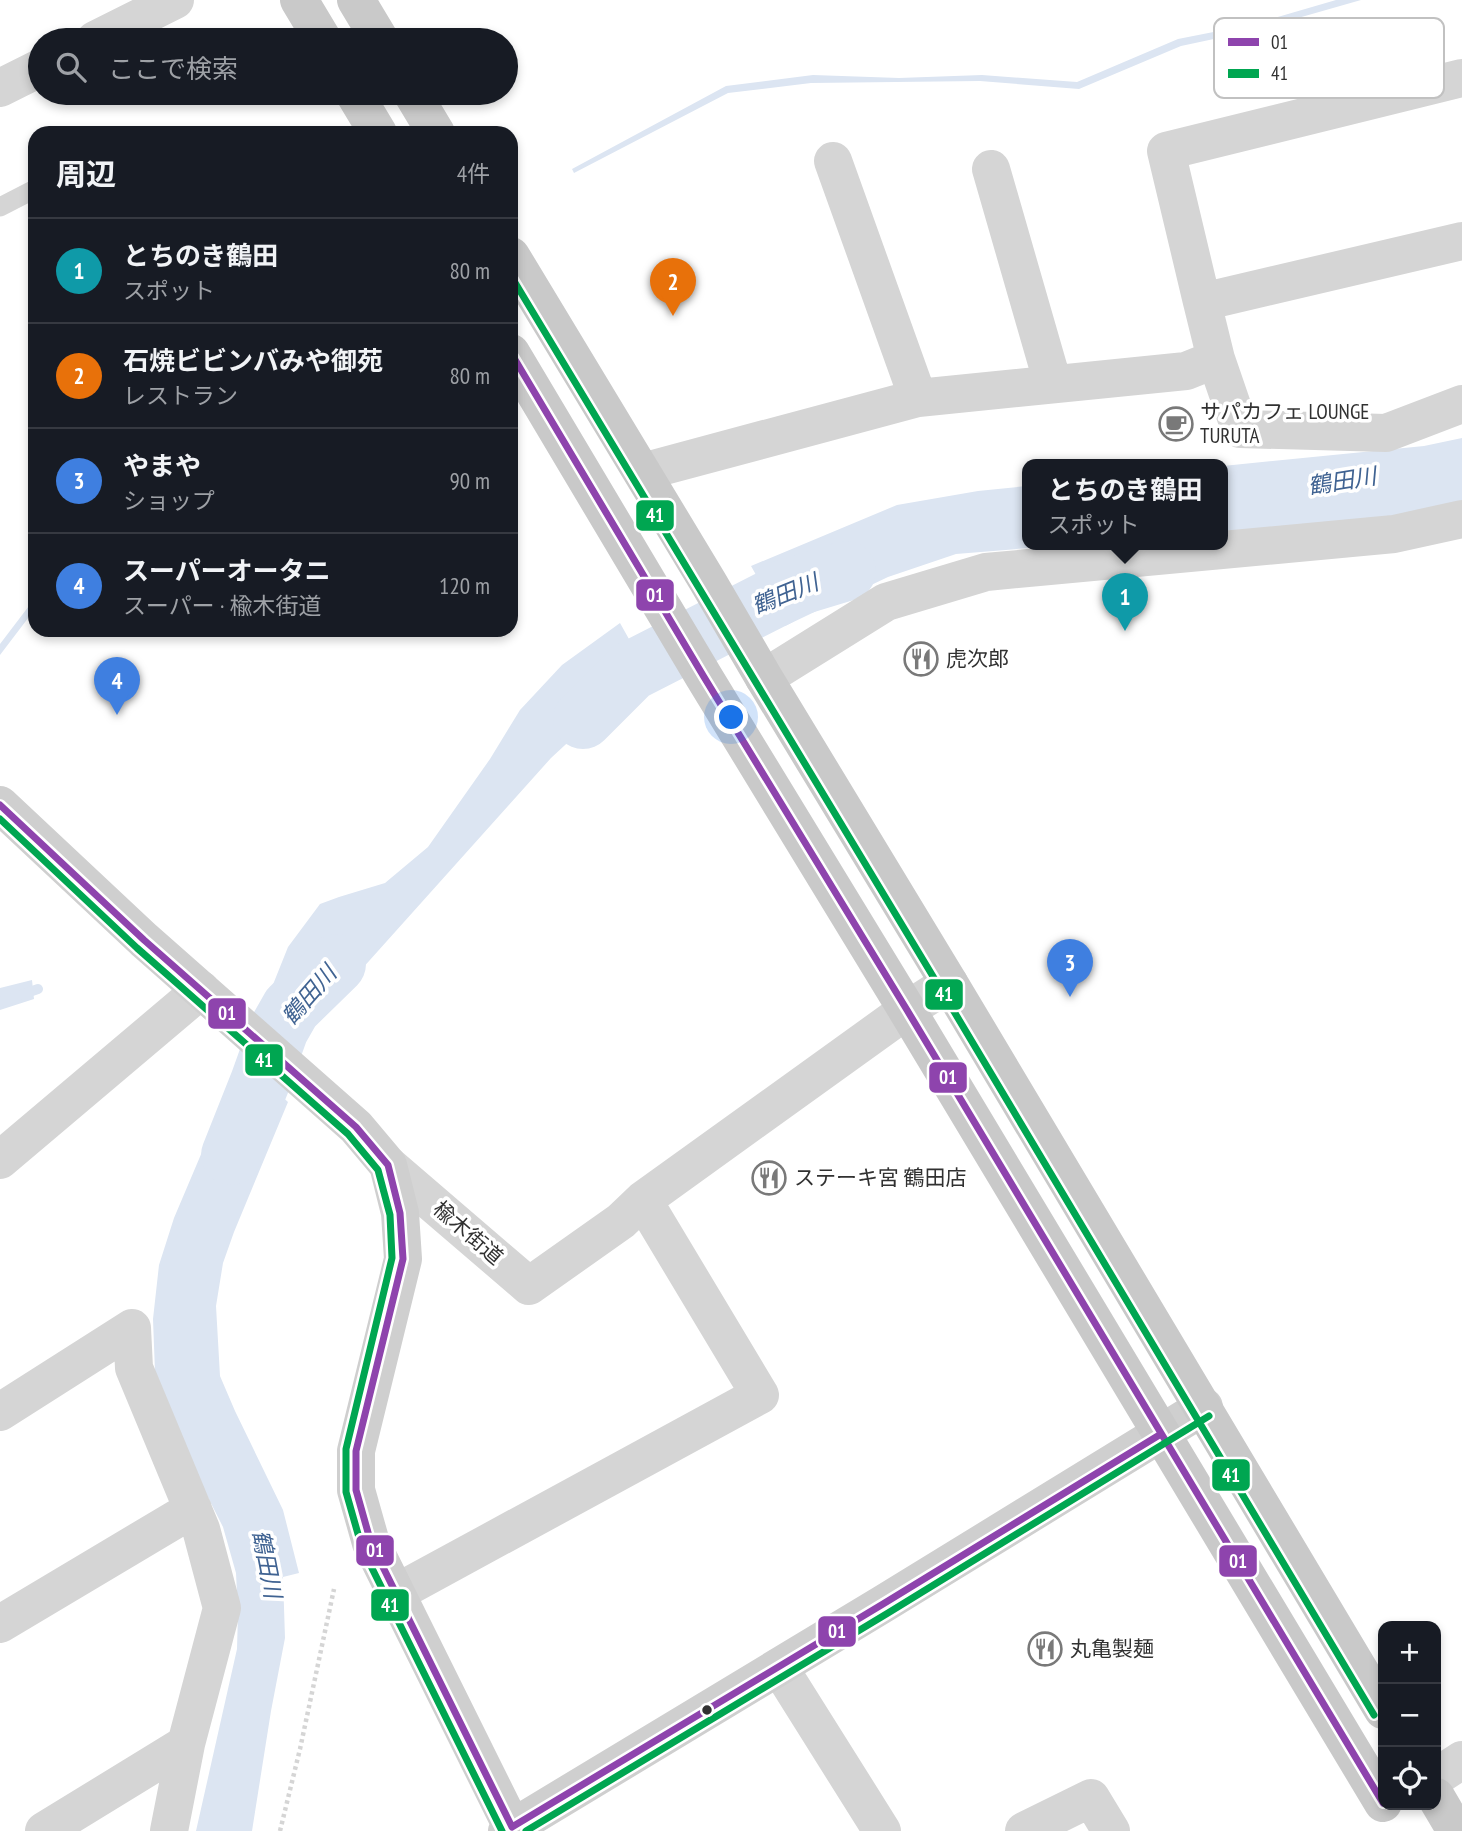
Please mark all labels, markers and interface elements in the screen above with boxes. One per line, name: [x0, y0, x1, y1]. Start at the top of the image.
legend: [1214, 18, 1444, 98]
search box: [28, 28, 518, 105]
text: 01: [1271, 30, 1288, 54]
icon: search: [52, 48, 90, 86]
text: ここで検索: [108, 52, 238, 85]
text: 41: [1271, 61, 1288, 85]
text: 周辺: [56, 154, 116, 193]
text: 4件: [457, 159, 490, 188]
text: とちのき鶴田: [123, 239, 278, 272]
text: 1: [74, 256, 85, 285]
text: 80 m: [449, 256, 490, 285]
pin: 2: [650, 258, 696, 316]
text: スポット: [123, 276, 215, 305]
text: 石焼ビビンバみや御苑: [123, 344, 383, 377]
text: 2: [74, 361, 85, 390]
text: 80 m: [449, 361, 490, 390]
text: レストラン: [123, 381, 238, 410]
place label: サパカフェ LOUNGE TURUTA: [1200, 398, 1369, 449]
cafe icon: サパカフェ LOUNGE TURUTA: [1157, 405, 1195, 443]
text: やまや: [123, 449, 201, 482]
popup: [1022, 459, 1228, 550]
water label: 鶴田川: [1306, 460, 1381, 500]
text: 3: [74, 466, 85, 495]
text: 90 m: [449, 466, 490, 495]
text: とちのき鶴田: [1047, 473, 1203, 506]
text: ショップ: [123, 486, 215, 515]
line badge: 41: [635, 499, 675, 532]
text: 41: [646, 503, 664, 527]
text: スポット: [1047, 510, 1139, 539]
text: スーパーオータニ: [123, 554, 331, 587]
water label: 鶴田川: [747, 566, 825, 620]
text: 4: [74, 571, 85, 600]
text: 120 m: [439, 571, 490, 600]
pin: 1: [1102, 573, 1148, 631]
line badge: 01: [635, 578, 675, 612]
text: 01: [646, 583, 664, 607]
text: スーパー · 楡木街道: [123, 591, 321, 620]
restaurant icon: 虎次郎: [902, 640, 940, 678]
place label: 虎次郎: [946, 645, 1009, 672]
pin: 4: [94, 657, 140, 715]
your location: [714, 700, 748, 734]
pin: 3: [1047, 939, 1093, 997]
water label: 鶴田川: [275, 957, 344, 1030]
line badge: 41: [924, 978, 964, 1011]
text: 41: [935, 982, 953, 1006]
line badge: 01: [207, 997, 247, 1030]
text: 01: [218, 1001, 236, 1025]
line badge: 41: [244, 1043, 284, 1077]
text: 41: [255, 1048, 273, 1072]
line badge: 01: [928, 1061, 968, 1094]
text: 01: [939, 1065, 957, 1089]
restaurant icon: ステーキ宮 鶴田店: [750, 1159, 788, 1197]
place label: ステーキ宮 鶴田店: [794, 1164, 966, 1191]
street label: 楡木街道: [428, 1195, 509, 1270]
line badge: 41: [1211, 1458, 1251, 1492]
text: 41: [1222, 1463, 1240, 1487]
water label: 鶴田川: [247, 1527, 289, 1603]
line badge: 01: [355, 1534, 395, 1567]
text: 01: [366, 1538, 384, 1562]
line badge: 01: [1218, 1544, 1258, 1578]
text: 01: [1229, 1549, 1247, 1573]
line badge: 41: [370, 1588, 410, 1622]
text: 41: [381, 1593, 399, 1617]
line badge: 01: [817, 1615, 857, 1648]
text: 01: [828, 1619, 846, 1643]
map controls: [1378, 1621, 1441, 1810]
button: +: [1378, 1621, 1441, 1684]
restaurant icon: 丸亀製麺: [1026, 1630, 1064, 1668]
place label: 丸亀製麺: [1070, 1635, 1154, 1662]
button: −: [1378, 1684, 1441, 1747]
unlabelled marker: [700, 1703, 714, 1717]
button: locate: [1378, 1747, 1441, 1810]

